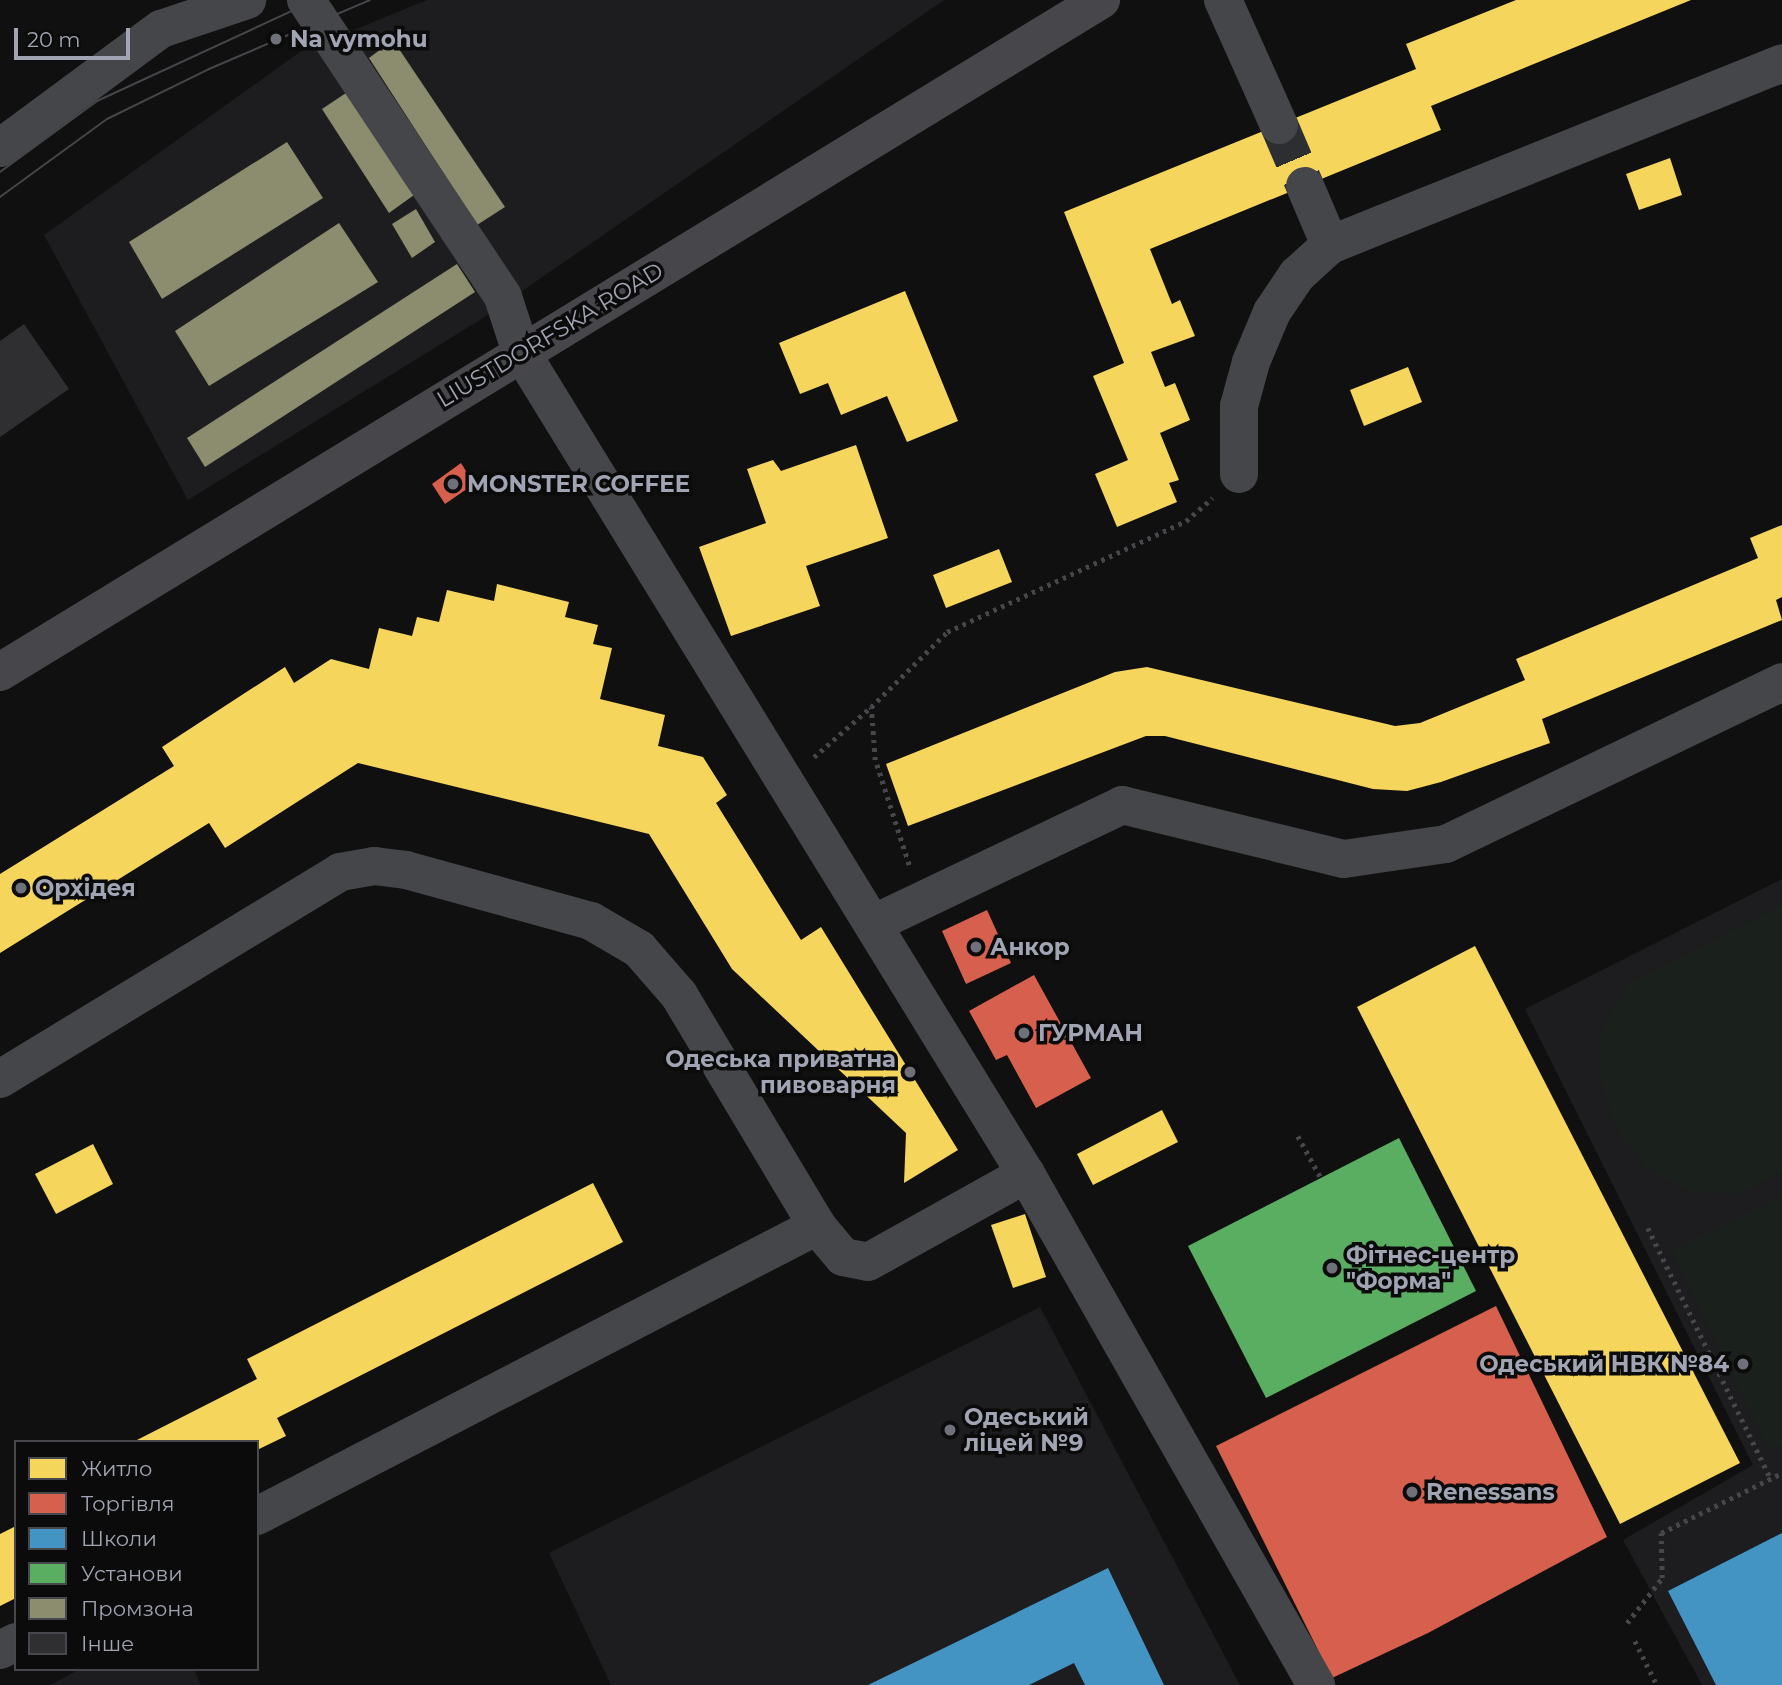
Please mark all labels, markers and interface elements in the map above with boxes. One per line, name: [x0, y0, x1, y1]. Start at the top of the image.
scale bar: [18, 14, 133, 58]
place label: Na vymohu: [290, 25, 427, 53]
text: 20 m: [27, 27, 81, 52]
marker: Na vymohu: [268, 31, 284, 47]
street label: LIUSTDORFSKA ROAD: [432, 257, 668, 413]
place label: MONSTER COFFEE: [467, 470, 690, 498]
marker: MONSTER COFFEE: [445, 476, 461, 492]
place label: Орхідея: [35, 874, 136, 902]
marker: Орхідея: [13, 880, 29, 896]
place label: Анкор: [990, 933, 1070, 961]
marker: Анкор: [968, 939, 984, 955]
place label: ГУРМАН: [1038, 1019, 1143, 1047]
marker: ГУРМАН: [1016, 1025, 1032, 1041]
place label: Одеська приватна пивоварня: [665, 1045, 896, 1099]
marker: Одеська приватна пивоварня: [902, 1064, 918, 1080]
place label: Фітнес-центр "Форма": [1346, 1241, 1515, 1295]
marker: Фітнес-центр "Форма": [1324, 1260, 1340, 1276]
place label: Одеський НВК №84: [1479, 1350, 1729, 1378]
marker: Одеський НВК №84: [1735, 1356, 1751, 1372]
place label: Одеський ліцей №9: [964, 1403, 1089, 1457]
marker: Одеський ліцей №9: [942, 1422, 958, 1438]
legend: [14, 1440, 259, 1671]
text: Житло: [81, 1456, 152, 1481]
place label: Renessans: [1426, 1478, 1555, 1506]
marker: Renessans: [1404, 1484, 1420, 1500]
text: Торгівля: [81, 1491, 174, 1516]
text: Школи: [81, 1526, 157, 1551]
text: Установи: [81, 1561, 183, 1586]
text: Промзона: [81, 1596, 194, 1621]
text: Інше: [81, 1631, 134, 1656]

